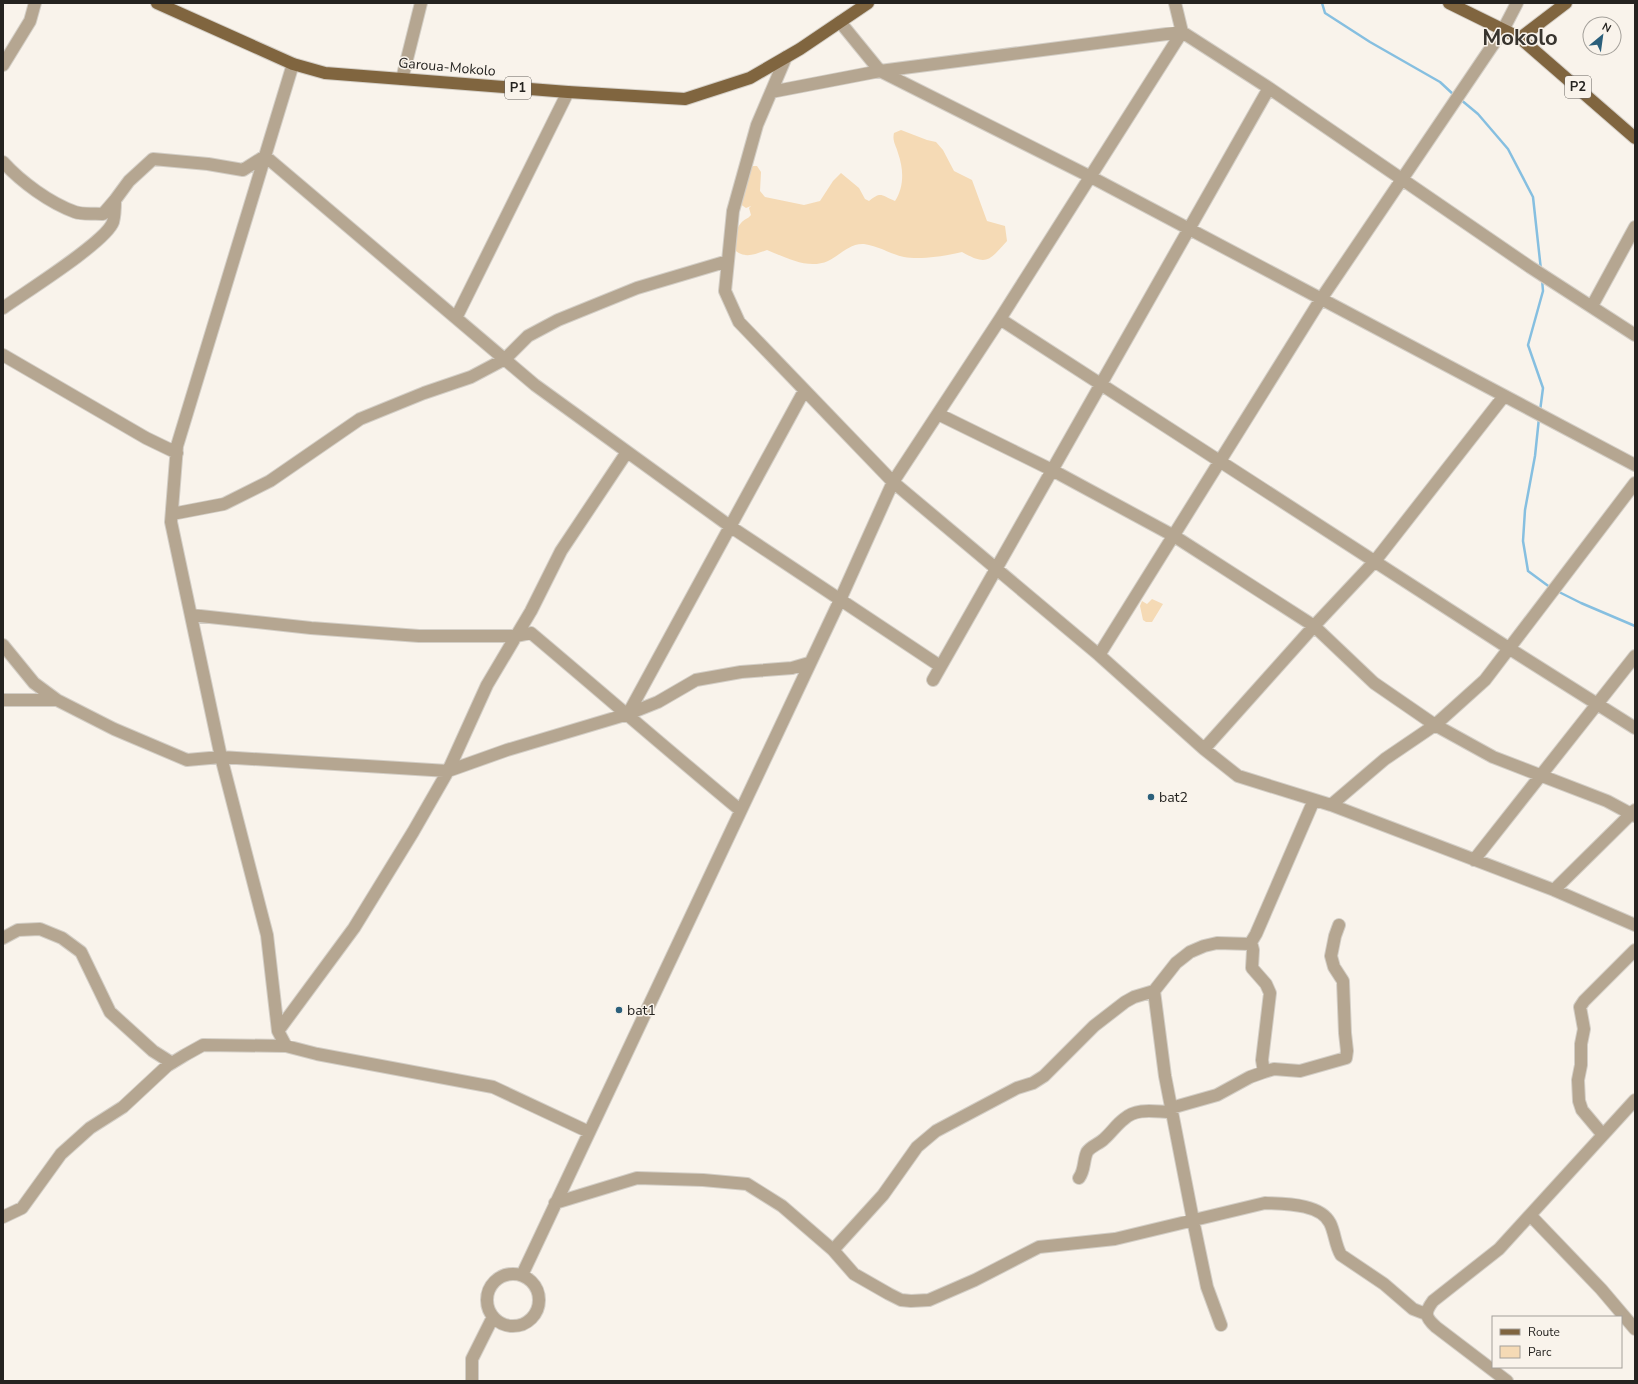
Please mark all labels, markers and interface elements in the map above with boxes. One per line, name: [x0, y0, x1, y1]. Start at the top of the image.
north arrow: [1582, 16, 1622, 56]
text: N: [1599, 19, 1614, 36]
district label: Mokolo: [1482, 23, 1558, 53]
street label: Garoua-Mokolo: [397, 53, 497, 81]
road number: P2: [1565, 76, 1591, 98]
road number: P1: [505, 77, 531, 99]
place label: bat2: [1159, 788, 1188, 807]
marker: bat2: [1146, 792, 1156, 802]
place label: bat1: [627, 1001, 656, 1020]
marker: bat1: [614, 1005, 624, 1015]
legend: [1492, 1316, 1622, 1368]
text: Route: [1528, 1324, 1560, 1340]
text: Parc: [1528, 1344, 1552, 1360]

